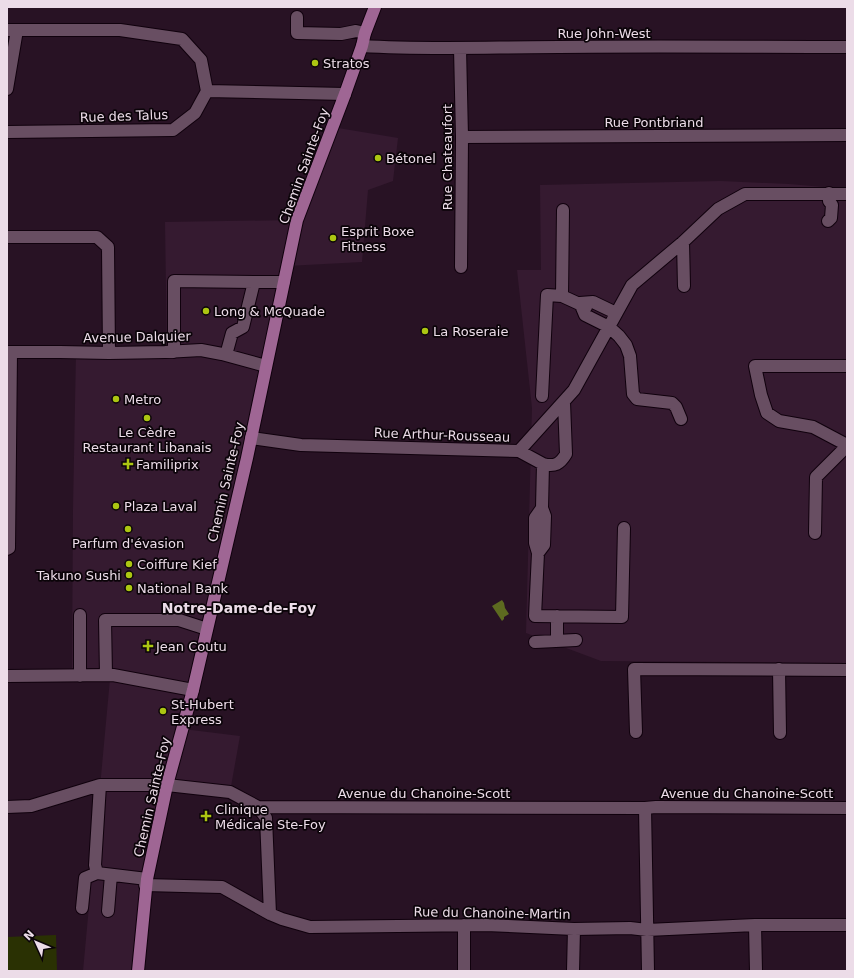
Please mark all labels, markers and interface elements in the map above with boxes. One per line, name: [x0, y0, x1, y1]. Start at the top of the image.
street label: Rue John-West: [557, 26, 651, 41]
place label: Stratos: [323, 56, 370, 71]
marker: Stratos: [310, 58, 320, 68]
street label: Rue Chateaufort: [440, 104, 455, 210]
street label: Chemin Sainte-Foy: [276, 106, 332, 226]
street label: Rue des Talus: [80, 107, 169, 125]
street label: Rue Pontbriand: [604, 115, 704, 130]
place label: Bétonel: [386, 151, 436, 166]
marker: Bétonel: [373, 153, 383, 163]
place label: Esprit Boxe Fitness: [341, 224, 414, 254]
marker: Esprit Boxe Fitness: [328, 233, 338, 243]
place label: Long & McQuade: [214, 304, 325, 319]
marker: Long & McQuade: [201, 306, 211, 316]
place label: La Roseraie: [433, 324, 508, 339]
marker: La Roseraie: [420, 326, 430, 336]
street label: Avenue Dalquier: [83, 329, 192, 345]
place label: Metro: [124, 392, 161, 407]
marker: Metro: [111, 394, 121, 404]
marker: Le Cèdre Restaurant Libanais: [142, 413, 152, 423]
street label: Chemin Sainte-Foy: [205, 420, 247, 543]
place label: Le Cèdre Restaurant Libanais: [83, 425, 212, 455]
street label: Rue Arthur-Rousseau: [374, 425, 510, 445]
place label: Familiprix: [136, 457, 199, 472]
marker: Familiprix: [123, 459, 133, 469]
place label: Plaza Laval: [124, 499, 197, 514]
marker: Plaza Laval: [111, 501, 121, 511]
marker: Parfum d'évasion: [123, 524, 133, 534]
place label: Parfum d'évasion: [72, 536, 184, 551]
place label: Coiffure Kief: [137, 557, 217, 572]
marker: Coiffure Kief: [124, 559, 134, 569]
place label: Takuno Sushi: [35, 568, 121, 583]
marker: Takuno Sushi: [124, 570, 134, 580]
place label: National Bank: [137, 581, 228, 596]
marker: National Bank: [124, 583, 134, 593]
district label: Notre-Dame-de-Foy: [162, 600, 316, 616]
place label: Jean Coutu: [155, 639, 227, 654]
marker: Jean Coutu: [143, 641, 153, 651]
place label: St-Hubert Express: [171, 697, 234, 727]
marker: St-Hubert Express: [158, 706, 168, 716]
street label: Chemin Sainte-Foy: [131, 735, 173, 858]
street label: Avenue du Chanoine-Scott: [338, 786, 510, 801]
street label: Avenue du Chanoine-Scott: [661, 786, 833, 801]
place label: Clinique Médicale Ste-Foy: [215, 802, 326, 832]
marker: Clinique Médicale Ste-Foy: [200, 810, 212, 822]
street label: Rue du Chanoine-Martin: [413, 904, 571, 922]
north arrow: [16, 922, 56, 962]
text: N: [21, 928, 37, 943]

